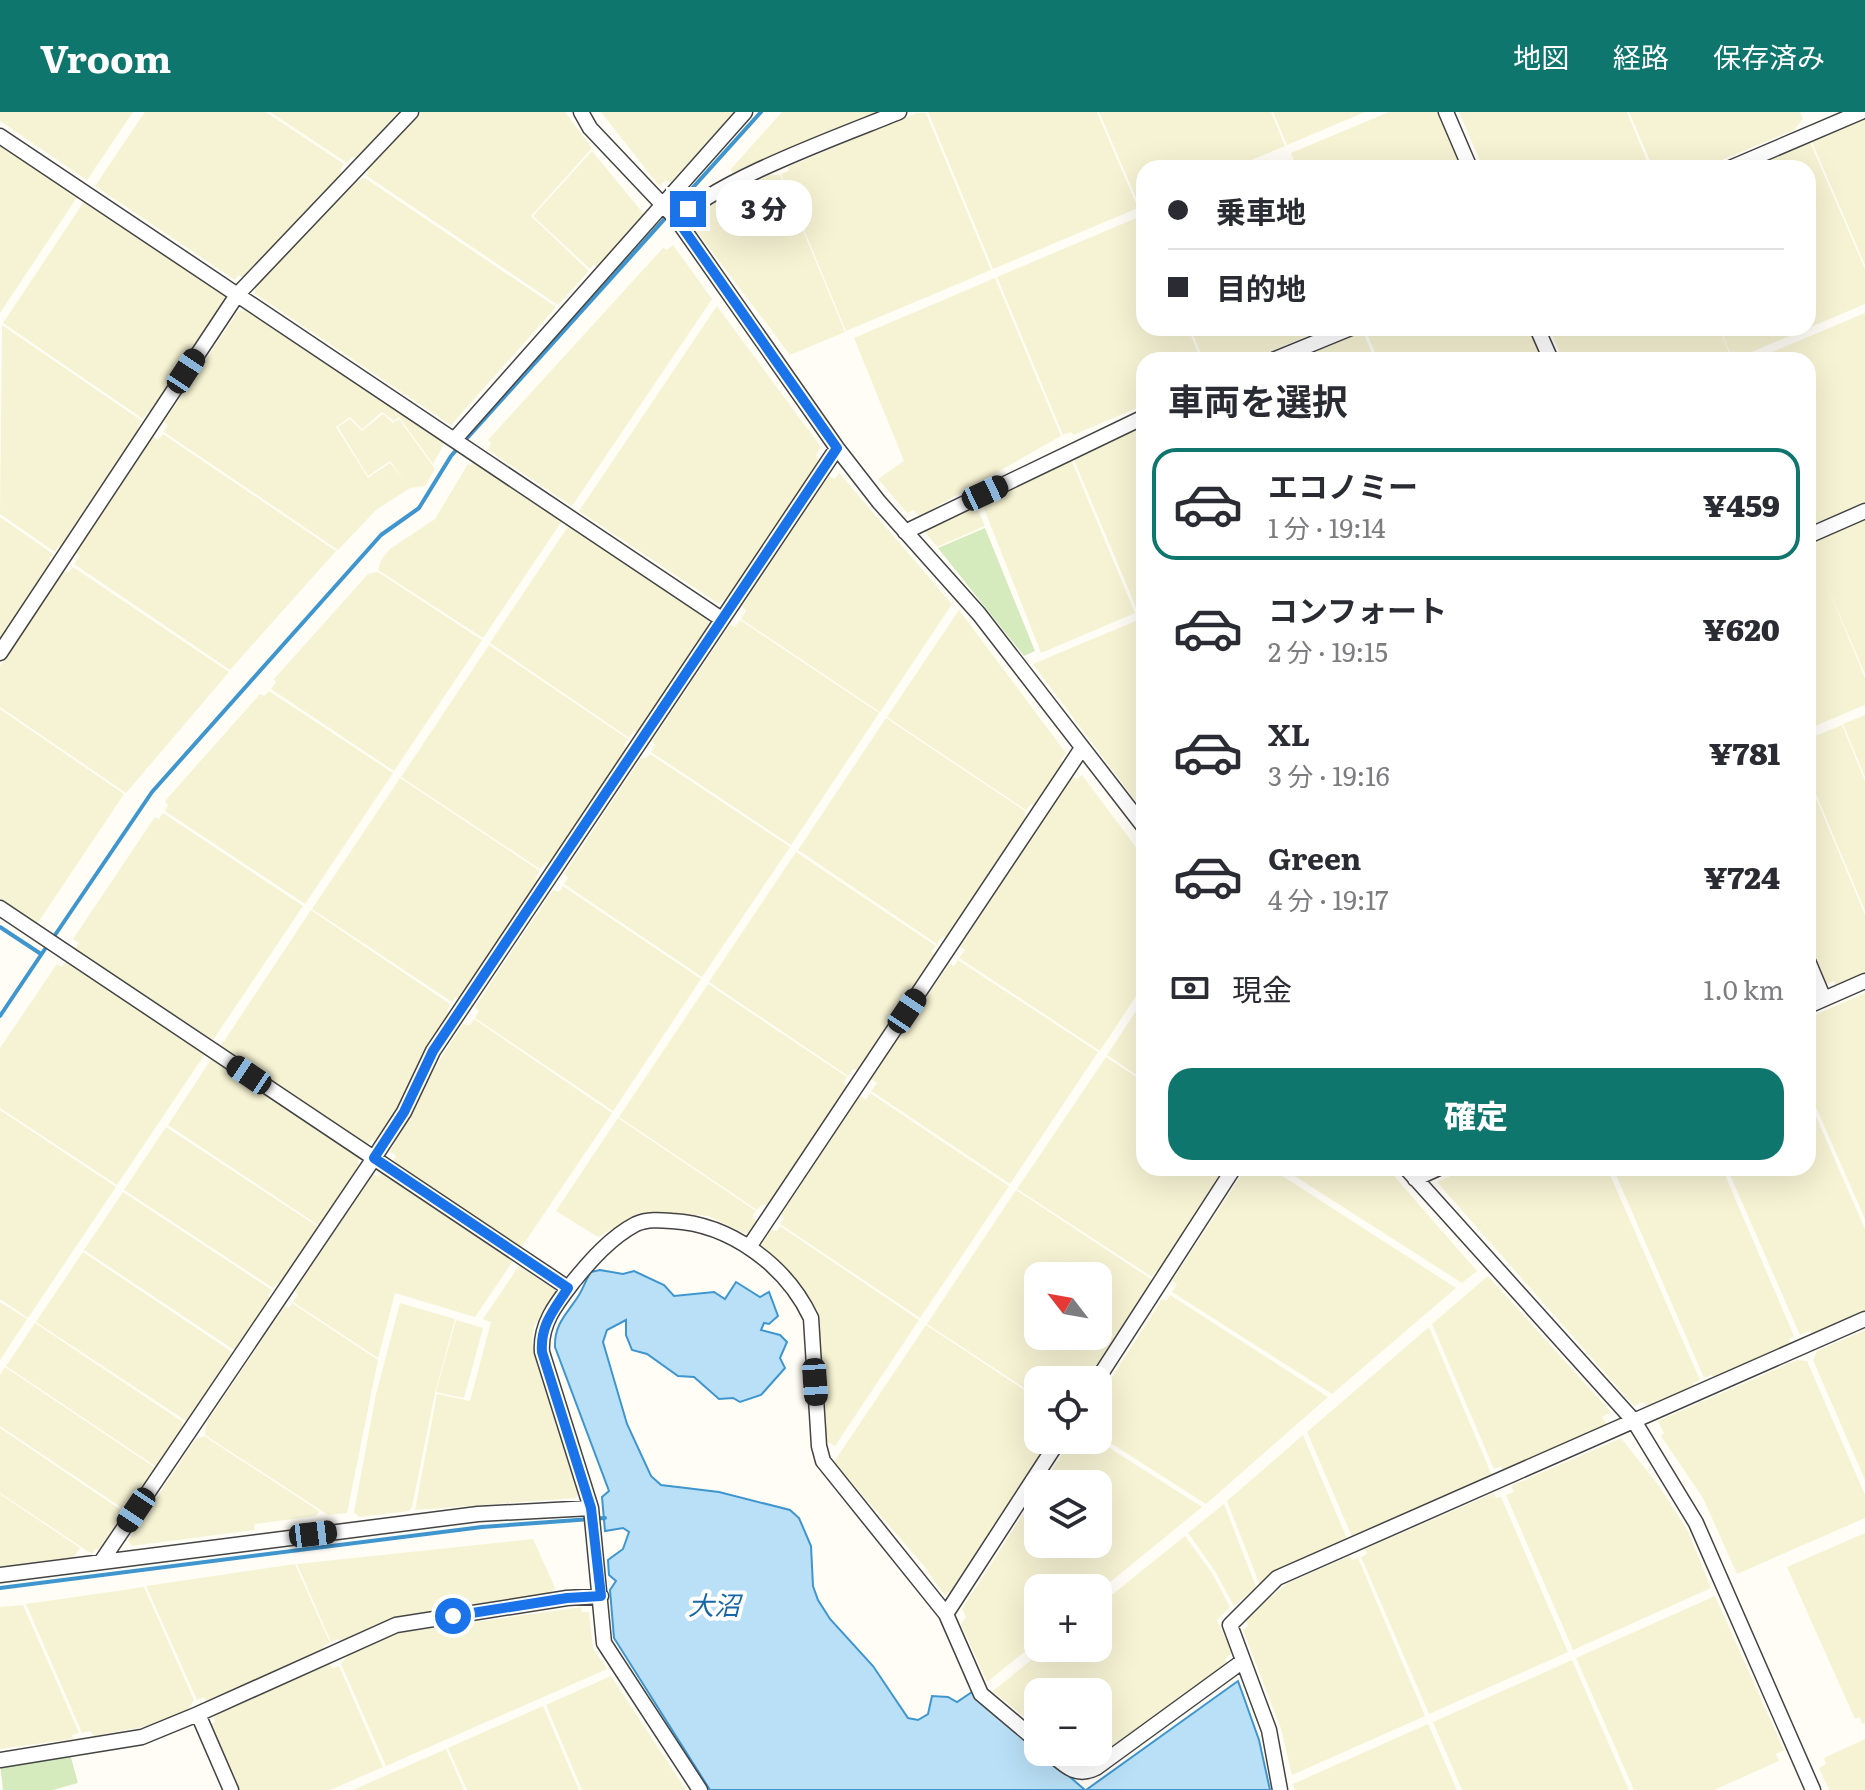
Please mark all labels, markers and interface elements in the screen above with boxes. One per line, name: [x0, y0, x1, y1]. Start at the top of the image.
text: Vroom: [40, 28, 171, 85]
text: 地図: [1513, 35, 1569, 77]
text: 経路: [1613, 35, 1669, 77]
text: 保存済み: [1713, 35, 1825, 77]
callout: 3 分: [716, 181, 812, 237]
text: 3 分: [741, 188, 787, 227]
text: 乗車地: [1216, 188, 1306, 232]
route end: [670, 191, 706, 227]
text: 目的地: [1216, 265, 1306, 309]
car: [163, 344, 209, 398]
text: 車両を選択: [1168, 373, 1348, 426]
text: エコノミー: [1268, 463, 1418, 507]
icon: car: [1172, 468, 1244, 540]
car: [958, 472, 1012, 514]
text: ¥459: [1703, 482, 1780, 526]
text: 1 分 · 19:14: [1268, 507, 1386, 546]
text: コンフォート: [1268, 587, 1447, 631]
icon: car: [1172, 592, 1244, 664]
text: ¥620: [1703, 606, 1780, 650]
text: 2 分 · 19:15: [1268, 631, 1388, 670]
text: XL: [1268, 711, 1310, 755]
icon: car: [1172, 716, 1244, 788]
text: ¥781: [1709, 730, 1780, 774]
text: 3 分 · 19:16: [1268, 755, 1390, 794]
text: Green: [1268, 835, 1361, 879]
icon: car: [1172, 840, 1244, 912]
text: ¥724: [1704, 854, 1780, 898]
text: 4 分 · 19:17: [1268, 879, 1388, 918]
icon: cash: [1168, 966, 1212, 1010]
text: 現金: [1232, 966, 1292, 1010]
text: 1.0 km: [1704, 969, 1784, 1008]
car: [884, 984, 930, 1038]
car: [222, 1052, 276, 1098]
button: 確定: [1168, 1068, 1784, 1160]
north arrow: [1024, 1262, 1112, 1350]
map controls: [1024, 1262, 1112, 1766]
car: [801, 1357, 829, 1407]
button: locate: [1024, 1366, 1112, 1454]
button: layers: [1024, 1470, 1112, 1558]
car: [113, 1483, 159, 1537]
car: [288, 1519, 338, 1549]
button: +: [1024, 1574, 1112, 1662]
water label: 大沼: [688, 1584, 744, 1623]
route start: [435, 1598, 471, 1634]
button: −: [1024, 1678, 1112, 1766]

